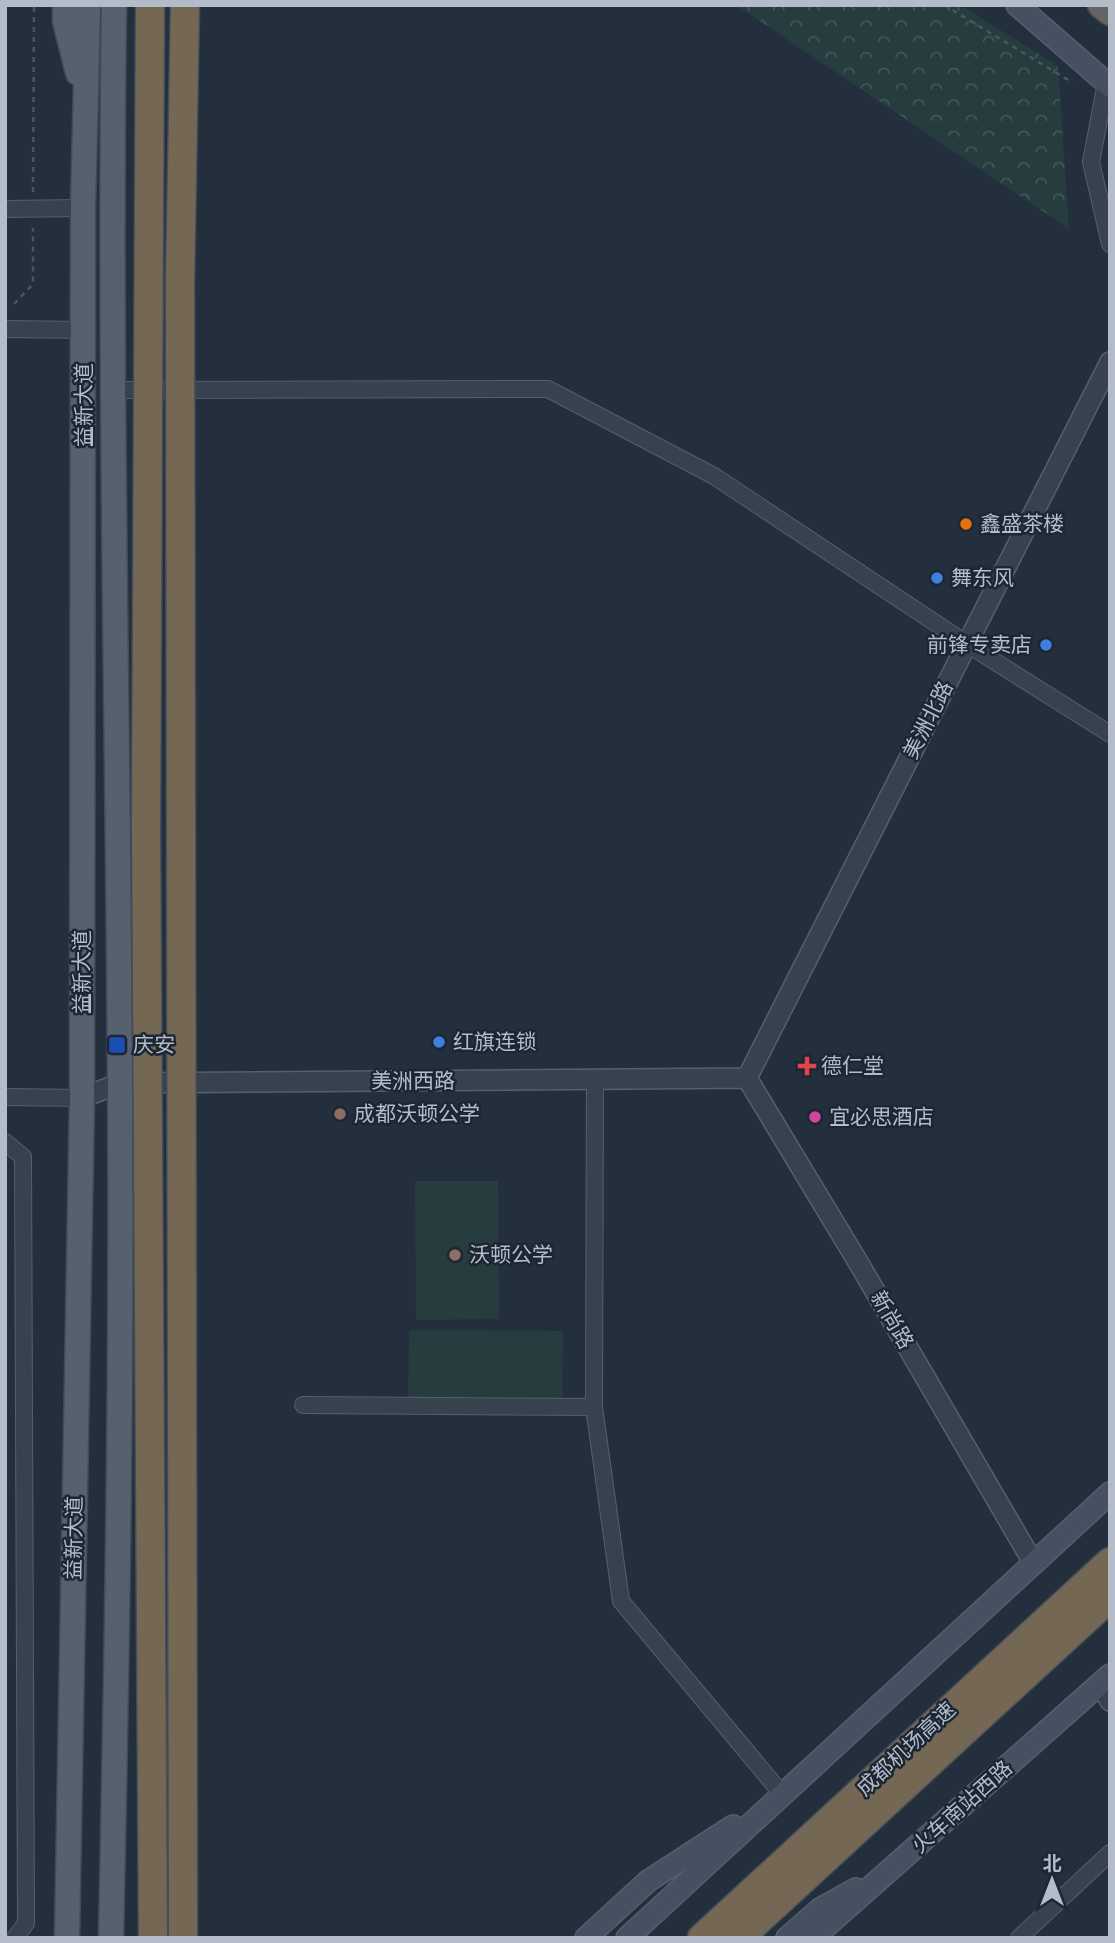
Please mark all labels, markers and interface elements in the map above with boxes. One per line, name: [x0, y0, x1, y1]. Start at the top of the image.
street label: 益新大道: [71, 363, 96, 447]
place label: 鑫盛茶楼: [980, 511, 1064, 536]
marker: 鑫盛茶楼: [958, 516, 974, 532]
place label: 舞东风: [951, 565, 1014, 590]
marker: 舞东风: [929, 570, 945, 586]
place label: 前锋专卖店: [927, 632, 1032, 657]
marker: 前锋专卖店: [1038, 637, 1054, 653]
street label: 美洲北路: [897, 677, 958, 763]
street label: 益新大道: [69, 930, 94, 1014]
place label: 红旗连锁: [453, 1029, 537, 1054]
place label: 庆安: [133, 1032, 175, 1057]
marker: 红旗连锁: [431, 1034, 447, 1050]
marker: 庆安: [107, 1035, 127, 1055]
place label: 德仁堂: [821, 1053, 884, 1078]
marker: 德仁堂: [799, 1058, 815, 1074]
street label: 美洲西路: [371, 1068, 455, 1093]
place label: 成都沃顿公学: [354, 1101, 480, 1126]
place label: 宜必思酒店: [829, 1104, 934, 1129]
marker: 成都沃顿公学: [332, 1106, 348, 1122]
marker: 宜必思酒店: [807, 1109, 823, 1125]
place label: 沃顿公学: [469, 1242, 553, 1267]
marker: 沃顿公学: [447, 1247, 463, 1263]
street label: 新尚路: [866, 1286, 919, 1353]
street label: 益新大道: [60, 1496, 87, 1580]
street label: 成都机场高速: [851, 1697, 960, 1801]
street label: 火车南站西路: [906, 1755, 1017, 1858]
north arrow: [1017, 1845, 1087, 1915]
text: 北: [1042, 1852, 1062, 1875]

